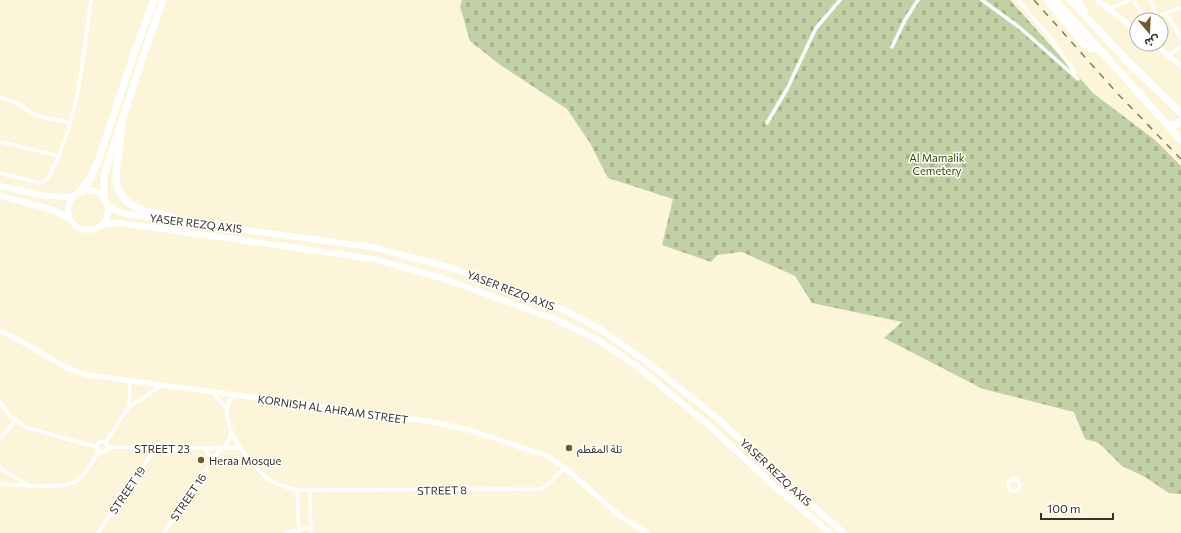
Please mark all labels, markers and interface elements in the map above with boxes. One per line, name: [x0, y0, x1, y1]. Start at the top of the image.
north arrow: [1129, 12, 1169, 52]
text: ش: [1143, 32, 1162, 51]
park label: Al Mamalik Cemetery: [909, 151, 965, 177]
street label: YASER REZQ AXIS: [149, 211, 243, 235]
street label: YASER REZQ AXIS: [465, 267, 557, 313]
street label: KORNISH AL AHRAM STREET: [257, 392, 409, 426]
street label: YASER REZQ AXIS: [738, 436, 814, 508]
street label: STREET 23: [134, 442, 190, 455]
place label: تلة المقطم: [577, 442, 622, 458]
marker: تلة المقطم: [564, 443, 574, 453]
place label: Heraa Mosque: [209, 454, 281, 467]
marker: Heraa Mosque: [196, 455, 206, 465]
street label: STREET 19: [106, 464, 148, 516]
street label: STREET 16: [167, 471, 209, 523]
street label: STREET 8: [417, 483, 467, 497]
scale bar: [1041, 495, 1113, 521]
text: 100 m: [1047, 501, 1081, 515]

